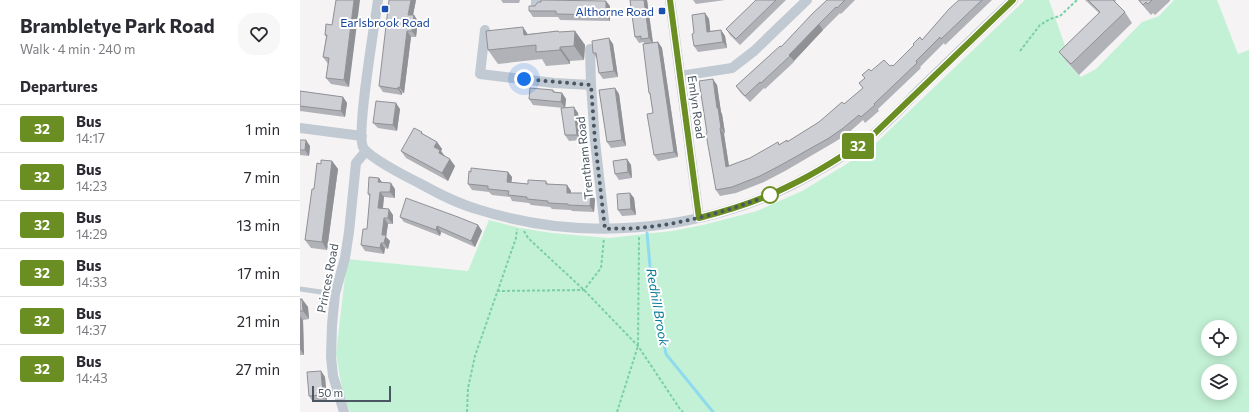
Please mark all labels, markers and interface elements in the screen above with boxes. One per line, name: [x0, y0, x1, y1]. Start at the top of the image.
marker: Earlsbrook Road: [380, 4, 390, 14]
place label: Althorne Road: [575, 4, 654, 18]
marker: Althorne Road: [657, 6, 667, 16]
button: heart: [238, 13, 280, 55]
text: Brambletye Park Road: [20, 14, 215, 37]
place label: Earlsbrook Road: [340, 15, 430, 29]
text: Walk · 4 min · 240 m: [20, 41, 135, 57]
your location: [514, 69, 534, 89]
street label: Emlyn Road: [686, 74, 708, 140]
text: Departures: [20, 77, 98, 95]
text: Bus: [76, 112, 101, 130]
street label: Trentham Road: [573, 116, 595, 200]
text: 32: [34, 120, 50, 137]
text: 1 min: [245, 120, 280, 138]
text: 14:17: [76, 130, 105, 146]
line badge: 32: [840, 133, 876, 159]
text: 32: [850, 137, 866, 154]
text: Bus: [76, 160, 101, 178]
text: 32: [34, 168, 50, 185]
text: 7 min: [244, 168, 280, 186]
text: 14:23: [76, 178, 107, 194]
unlabelled marker: [761, 186, 779, 204]
text: Bus: [76, 208, 101, 226]
text: 32: [34, 216, 50, 233]
text: 13 min: [237, 216, 280, 234]
text: 14:29: [76, 226, 108, 242]
street label: Princes Road: [313, 242, 341, 314]
text: Bus: [76, 256, 101, 274]
text: 32: [34, 264, 50, 281]
text: 17 min: [237, 264, 280, 282]
water label: Redhill Brook: [643, 267, 673, 348]
text: 14:33: [76, 274, 107, 290]
text: Bus: [76, 304, 101, 322]
text: 32: [34, 312, 50, 329]
text: 21 min: [237, 312, 280, 330]
map controls: [1201, 320, 1237, 400]
button: locate: [1201, 320, 1237, 356]
text: 14:37: [76, 322, 107, 338]
text: Bus: [76, 352, 101, 370]
text: 32: [34, 360, 50, 377]
text: 27 min: [235, 360, 280, 378]
button: layers: [1201, 364, 1237, 400]
text: 14:43: [76, 370, 108, 386]
scale bar: [312, 384, 391, 403]
text: 50 m: [318, 386, 343, 399]

